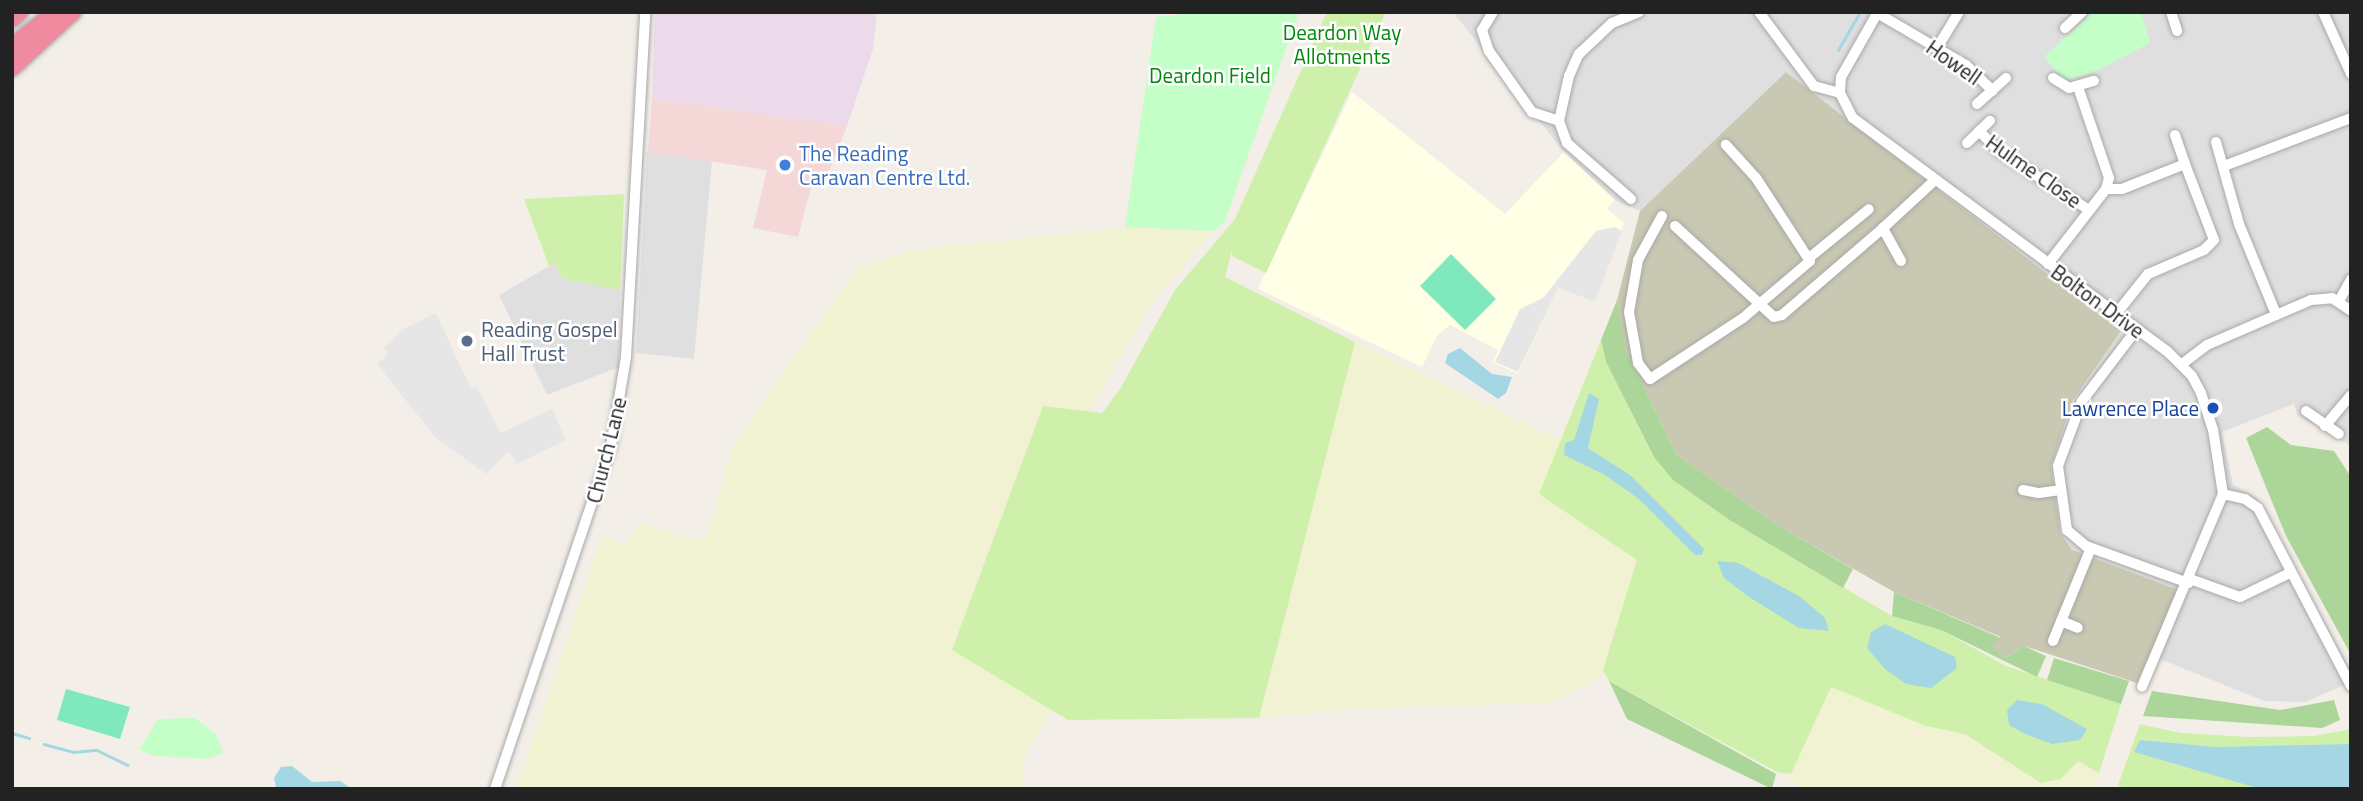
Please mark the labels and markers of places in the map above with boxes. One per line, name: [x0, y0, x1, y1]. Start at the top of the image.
place label: The Reading Caravan Centre Ltd.: [799, 140, 970, 190]
marker: The Reading Caravan Centre Ltd.: [777, 157, 793, 173]
place label: Reading Gospel Hall Trust: [481, 316, 618, 366]
marker: Reading Gospel Hall Trust: [459, 333, 475, 349]
place label: Lawrence Place: [2062, 395, 2199, 421]
marker: Lawrence Place: [2205, 400, 2221, 416]

